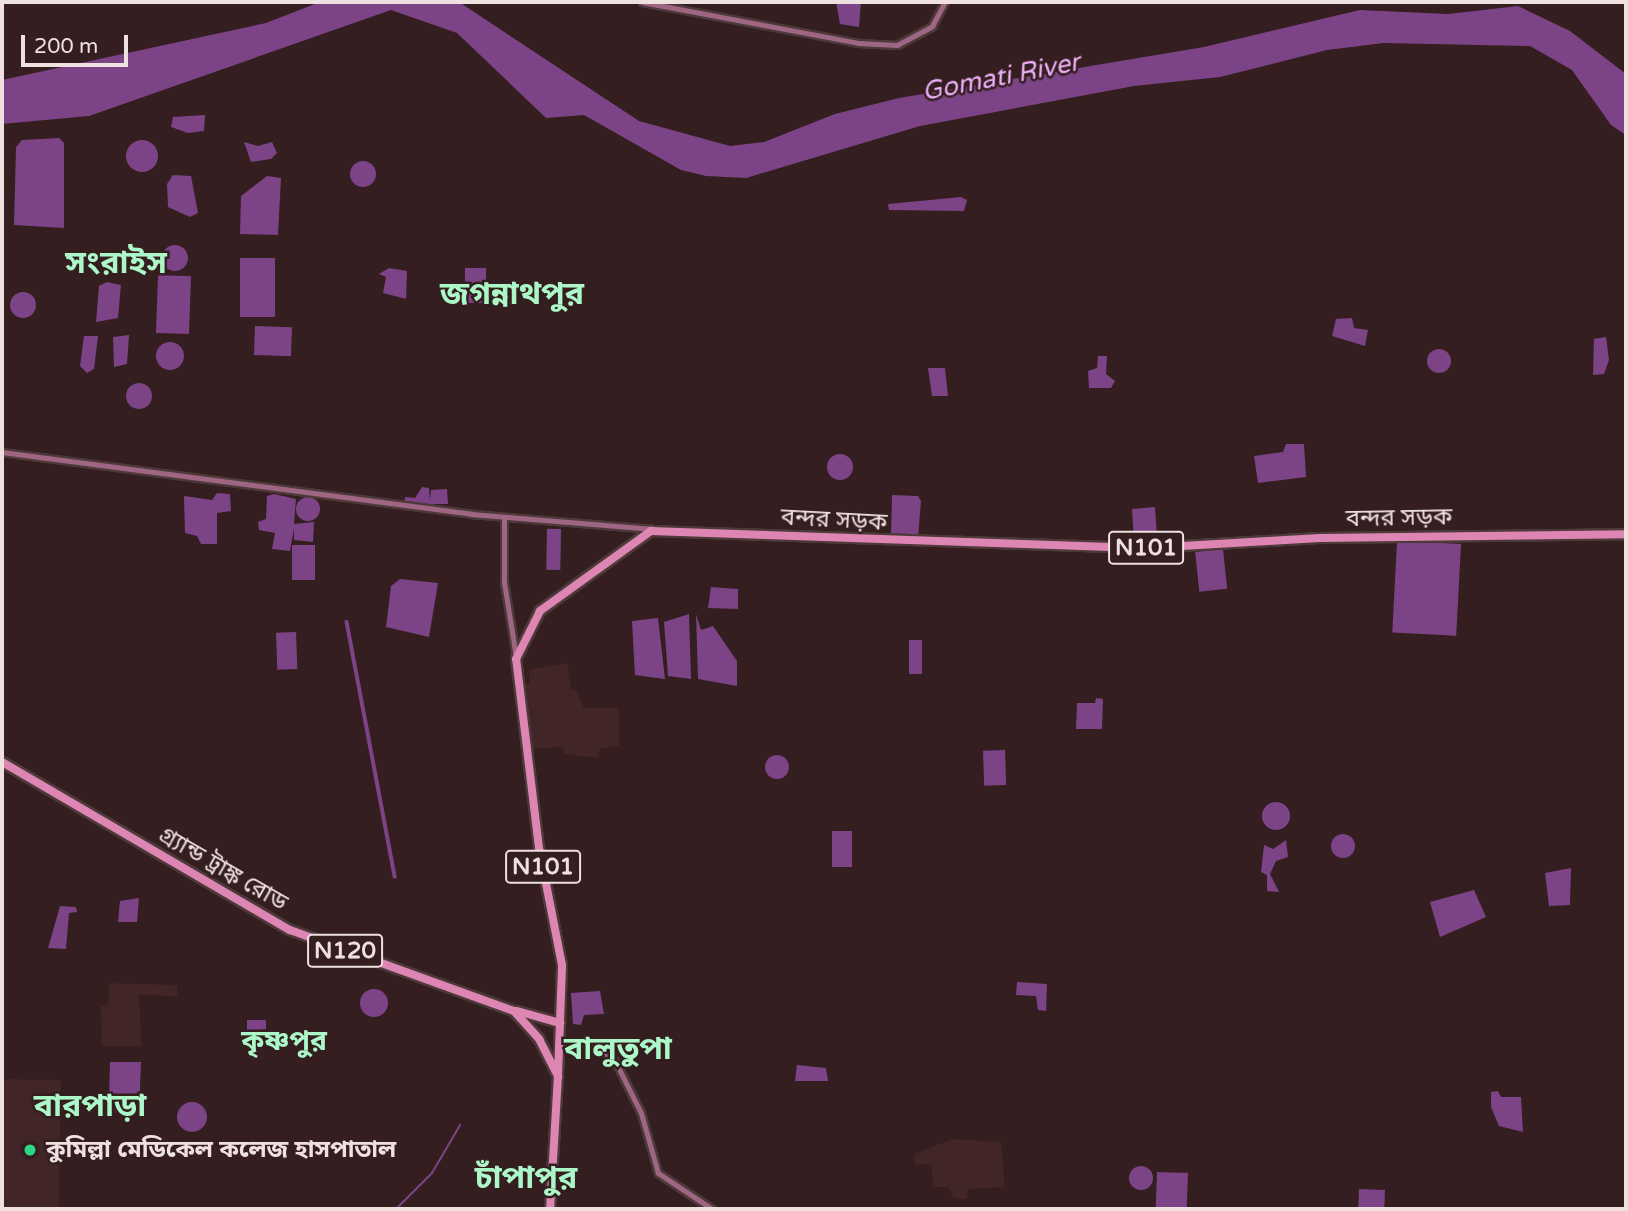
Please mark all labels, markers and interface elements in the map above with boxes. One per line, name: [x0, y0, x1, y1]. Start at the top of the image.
scale bar: [24, 21, 131, 65]
text: 200 m: [34, 34, 98, 59]
water label: Gomati River: [919, 46, 1083, 108]
district label: সংরাইস: [65, 244, 167, 282]
district label: জগন্নাথপুর: [440, 275, 584, 313]
street label: বন্দর সড়ক: [780, 503, 888, 537]
street label: বন্দর সড়ক: [1345, 503, 1453, 533]
road number: N101: [1108, 528, 1184, 568]
street label: গ্র্যান্ড ট্রাঙ্ক রোড: [154, 821, 292, 917]
road number: N101: [504, 848, 582, 887]
road number: N120: [306, 932, 384, 970]
district label: কৃষ্ণপুর: [241, 1024, 327, 1058]
district label: বালুতুপা: [564, 1030, 672, 1068]
district label: বারপাড়া: [34, 1087, 146, 1125]
place label: কুমিল্লা মেডিকেল কলেজ হাসপাতাল: [46, 1136, 396, 1164]
marker: কুমিল্লা মেডিকেল কলেজ হাসপাতাল: [20, 1140, 40, 1160]
district label: চাঁপাপুর: [475, 1159, 577, 1197]

